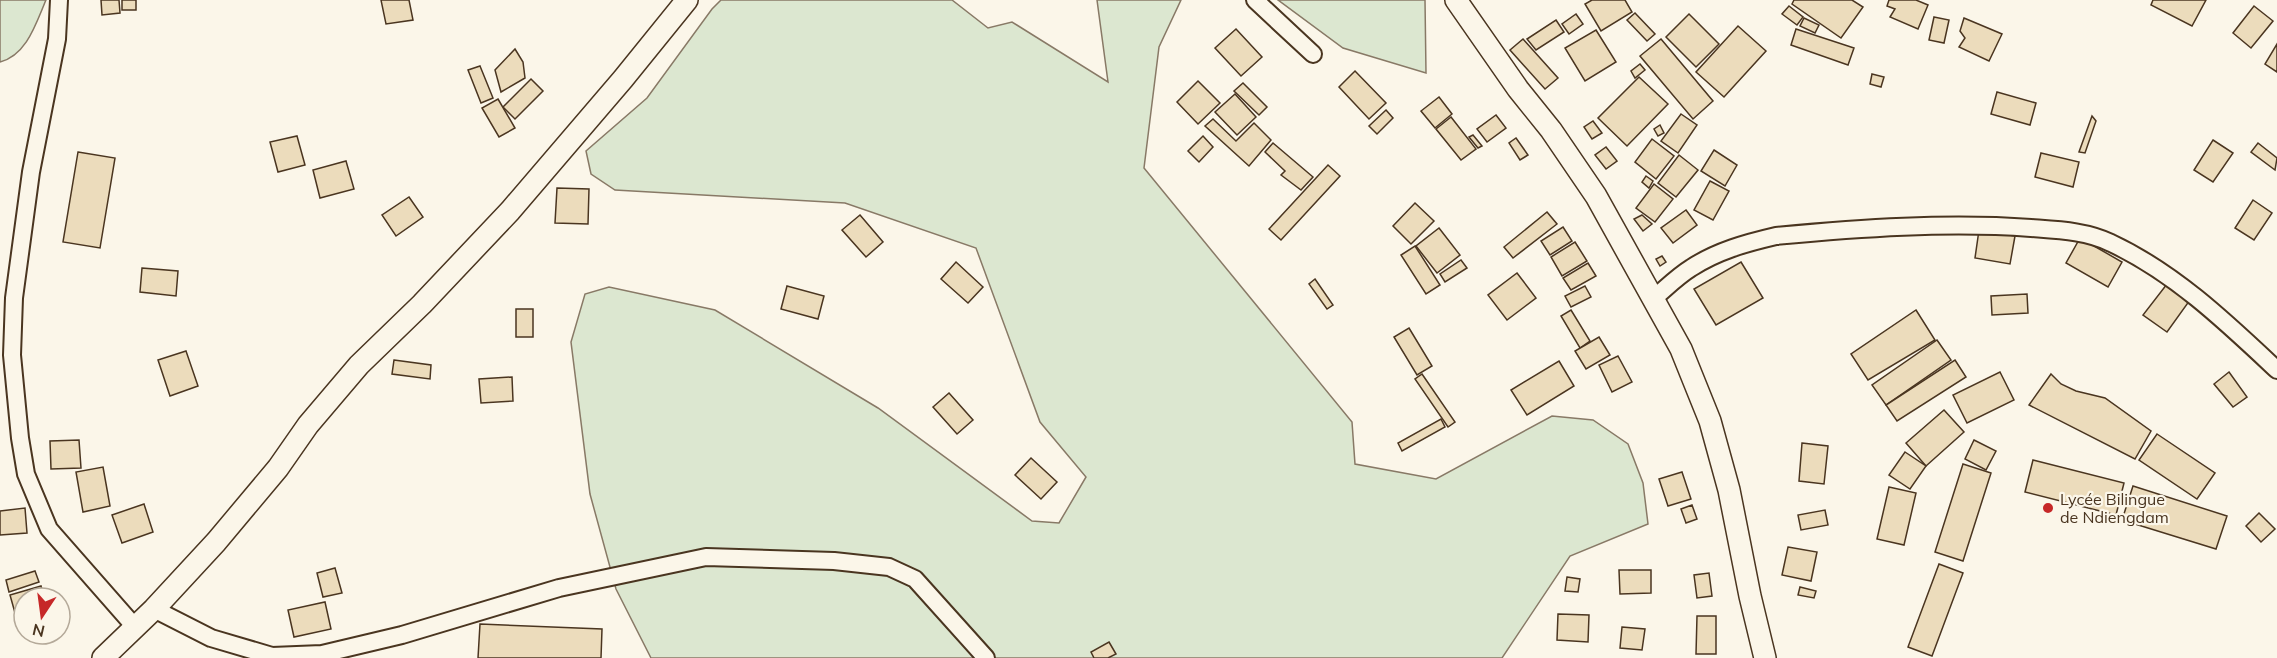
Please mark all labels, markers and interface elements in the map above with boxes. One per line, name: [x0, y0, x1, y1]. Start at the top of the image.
place label: Lycée Bilingue de Ndiengdam: [2060, 489, 2169, 527]
marker: Lycée Bilingue de Ndiengdam: [2041, 501, 2055, 515]
north arrow: [12, 586, 72, 646]
text: N: [30, 620, 47, 642]

